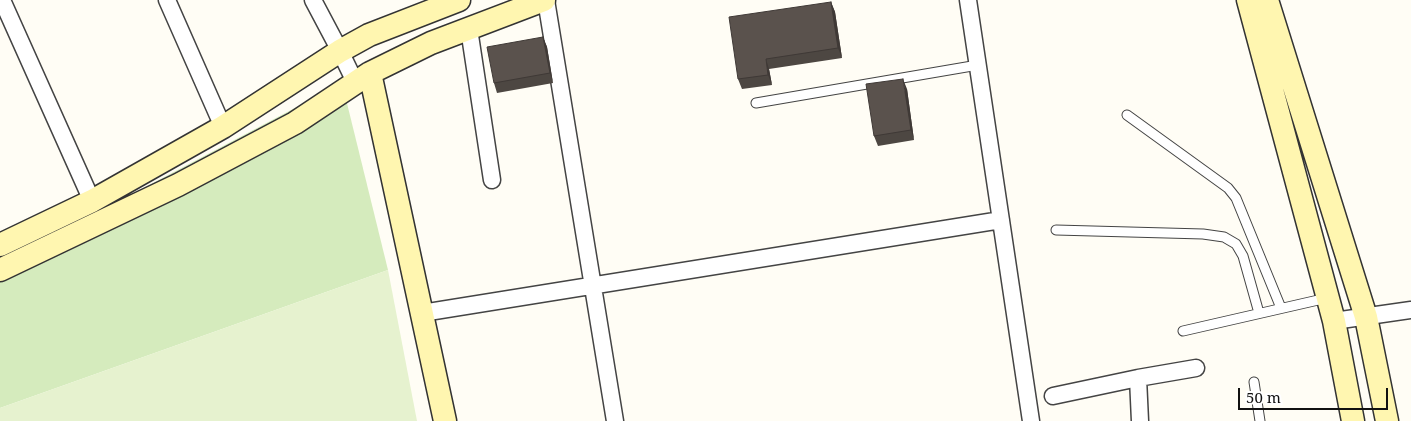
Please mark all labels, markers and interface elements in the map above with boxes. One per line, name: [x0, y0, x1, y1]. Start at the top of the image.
scale bar: [1241, 378, 1391, 410]
text: 50 m: [1246, 387, 1281, 407]

